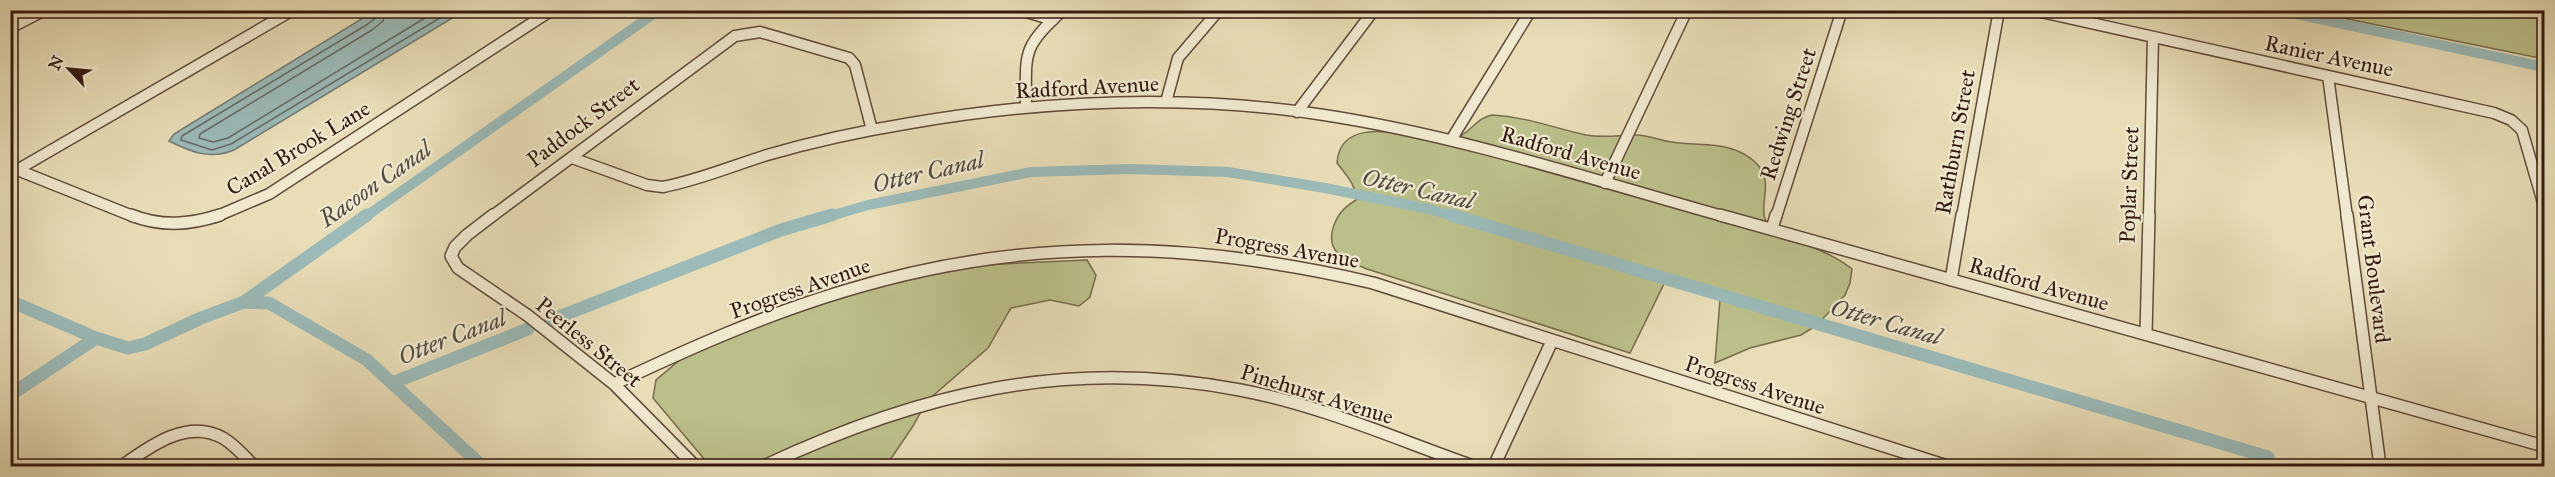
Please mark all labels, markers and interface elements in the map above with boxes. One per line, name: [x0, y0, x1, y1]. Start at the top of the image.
street label: Ranier Avenue: [2262, 29, 2396, 83]
north arrow: [39, 39, 99, 99]
street label: Redwing Street: [1754, 44, 1822, 184]
text: N: [44, 52, 68, 73]
street label: Rathburn Street: [1929, 67, 1981, 217]
street label: Radford Avenue: [1014, 70, 1160, 104]
street label: Paddock Street: [521, 71, 645, 173]
street label: Canal Brook Lane: [221, 95, 375, 201]
street label: Radford Avenue: [1498, 120, 1644, 186]
street label: Poplar Street: [2113, 126, 2145, 244]
water label: Racoon Canal: [312, 133, 439, 234]
water label: Otter Canal: [869, 144, 989, 199]
water label: Otter Canal: [1359, 162, 1479, 217]
street label: Grant Boulevard: [2351, 193, 2397, 345]
street label: Progress Avenue: [1213, 222, 1361, 274]
street label: Progress Avenue: [726, 251, 874, 325]
street label: Radford Avenue: [1966, 251, 2112, 317]
street label: Peerless Street: [530, 291, 648, 393]
water label: Otter Canal: [1827, 292, 1947, 353]
water label: Otter Canal: [394, 302, 513, 371]
street label: Progress Avenue: [1681, 350, 1829, 420]
street label: Pinehurst Avenue: [1237, 358, 1397, 430]

